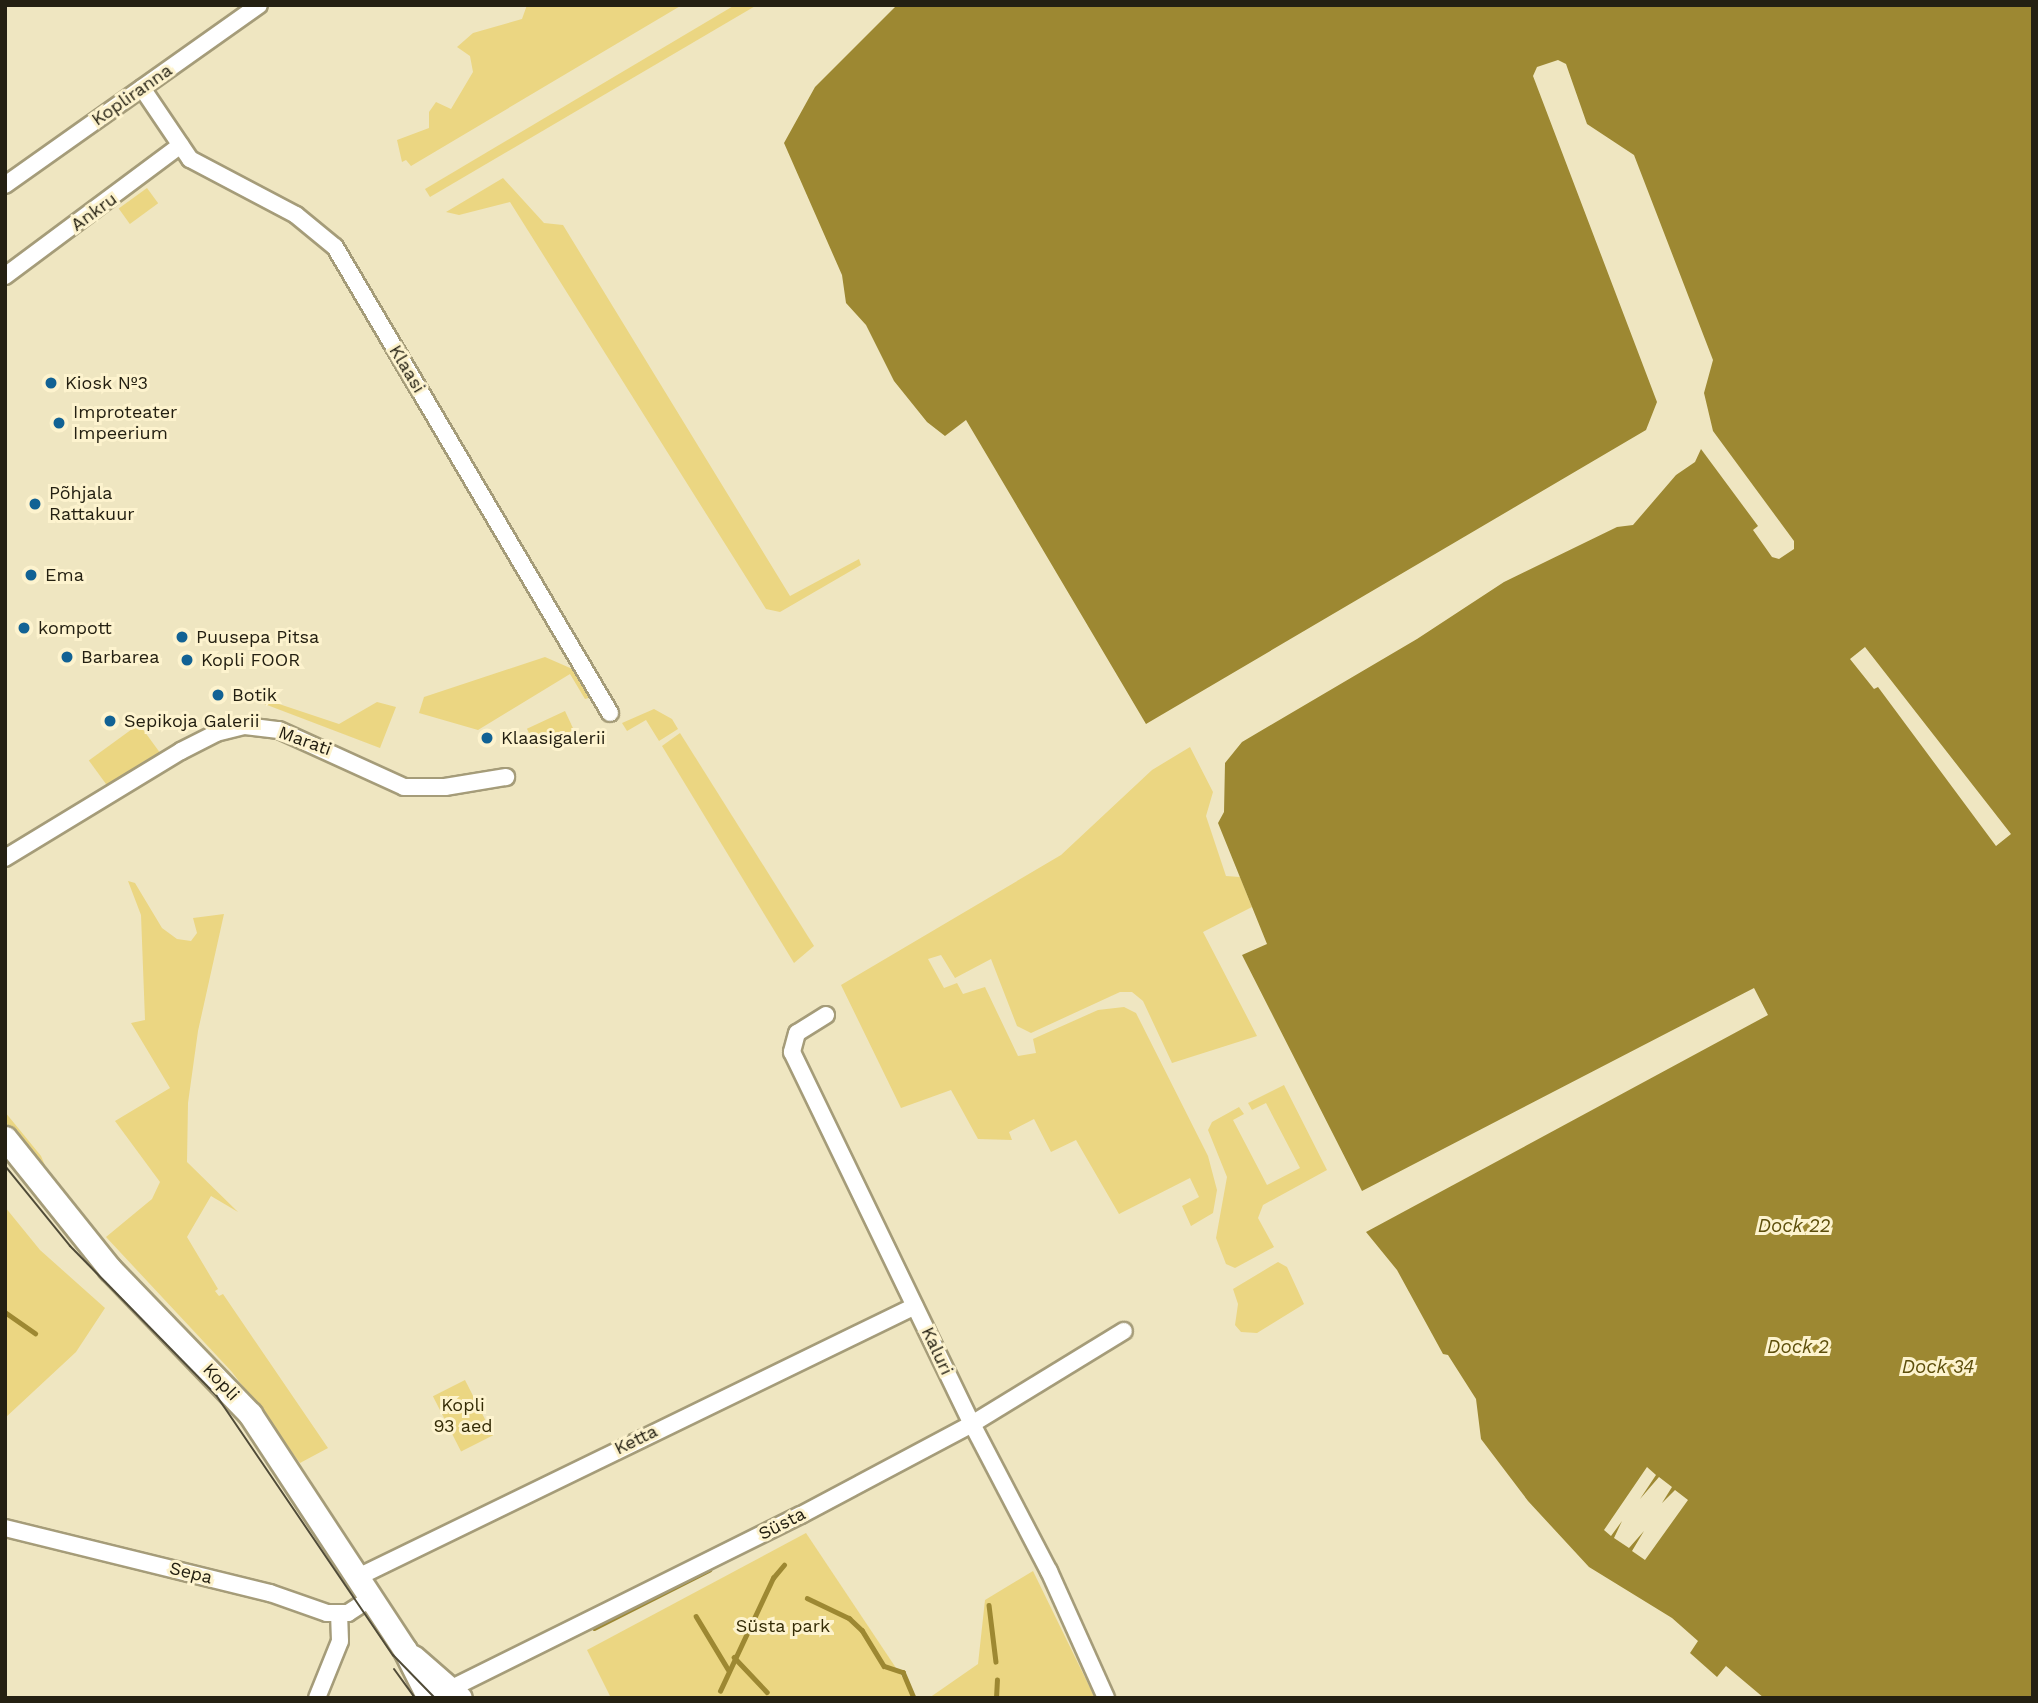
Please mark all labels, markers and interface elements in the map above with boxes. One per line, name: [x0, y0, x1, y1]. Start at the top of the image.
street label: Kopliranna: [88, 59, 176, 131]
street label: Ankru: [67, 188, 121, 236]
street label: Klaasi: [384, 341, 430, 397]
place label: Kiosk №3: [65, 372, 148, 394]
marker: Kiosk №3: [43, 375, 59, 391]
place label: Improteater Impeerium: [73, 402, 177, 444]
marker: Improteater Impeerium: [51, 415, 67, 431]
place label: Põhjala Rattakuur: [49, 483, 135, 526]
marker: Põhjala Rattakuur: [27, 496, 43, 512]
place label: Ema: [45, 564, 84, 586]
marker: Ema: [23, 567, 39, 583]
place label: kompott: [38, 617, 112, 639]
marker: kompott: [16, 620, 32, 636]
place label: Puusepa Pitsa: [196, 626, 320, 648]
marker: Puusepa Pitsa: [174, 629, 190, 645]
place label: Barbarea: [81, 646, 159, 668]
marker: Barbarea: [59, 649, 75, 665]
place label: Kopli FOOR: [201, 649, 300, 671]
marker: Kopli FOOR: [179, 652, 195, 668]
place label: Botik: [232, 684, 277, 706]
marker: Botik: [210, 687, 226, 703]
place label: Sepikoja Galerii: [124, 710, 260, 732]
marker: Sepikoja Galerii: [102, 713, 118, 729]
street label: Marati: [276, 721, 334, 761]
place label: Klaasigalerii: [501, 727, 606, 749]
marker: Klaasigalerii: [479, 730, 495, 746]
water label: Dock 22: [1757, 1215, 1831, 1237]
street label: Kaluri: [917, 1324, 957, 1378]
water label: Dock 2: [1767, 1336, 1829, 1358]
water label: Dock 34: [1901, 1356, 1975, 1378]
street label: Kopli: [198, 1359, 244, 1405]
park label: Kopli 93 aed: [433, 1395, 493, 1438]
street label: Ketta: [611, 1420, 661, 1460]
street label: Süsta: [755, 1503, 809, 1545]
street label: Sepa: [167, 1557, 215, 1589]
park label: Süsta park: [736, 1615, 830, 1637]

